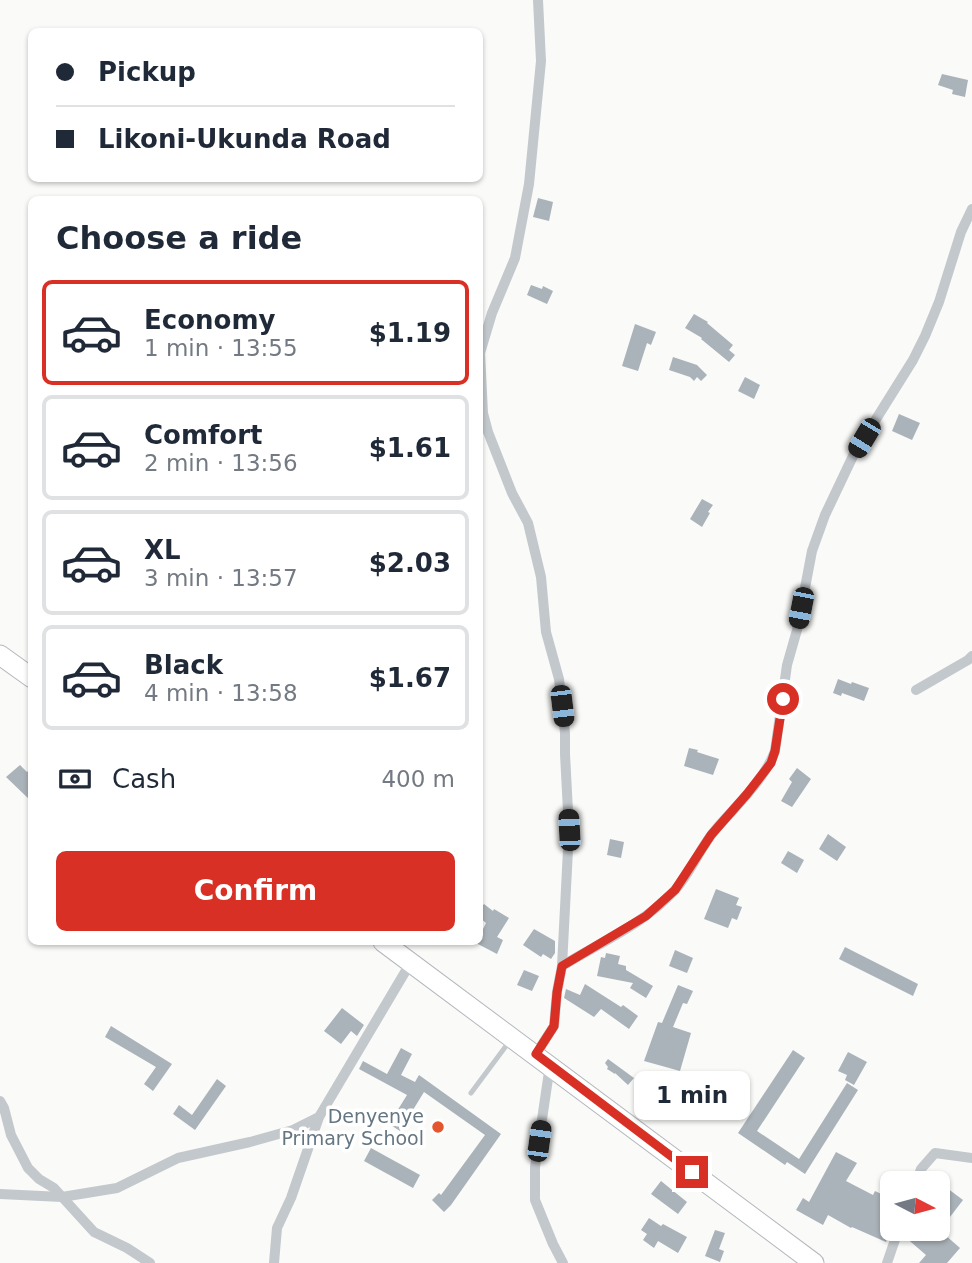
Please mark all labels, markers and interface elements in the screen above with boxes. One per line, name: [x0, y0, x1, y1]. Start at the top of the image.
text: Pickup: [98, 57, 196, 87]
text: Likoni-Ukunda Road: [98, 124, 391, 154]
text: Choose a ride: [56, 219, 302, 257]
icon: car: [60, 301, 123, 364]
text: Economy: [144, 305, 275, 335]
text: $1.19: [369, 318, 451, 348]
text: 1 min · 13:55: [144, 335, 298, 361]
car: [845, 415, 884, 461]
icon: car: [60, 416, 123, 479]
text: Comfort: [144, 420, 262, 450]
text: $1.61: [369, 433, 451, 463]
text: 2 min · 13:56: [144, 450, 298, 476]
icon: car: [60, 531, 123, 594]
text: XL: [144, 535, 181, 565]
text: $2.03: [369, 548, 451, 578]
text: 3 min · 13:57: [144, 565, 298, 591]
car: [787, 585, 816, 631]
icon: car: [60, 646, 123, 709]
text: Black: [144, 650, 223, 680]
text: $1.67: [369, 663, 451, 693]
text: 4 min · 13:58: [144, 680, 298, 706]
route start: [767, 683, 799, 715]
car: [550, 684, 575, 728]
icon: cash: [56, 760, 94, 798]
text: Cash: [112, 764, 176, 794]
text: 400 m: [381, 766, 455, 792]
car: [558, 808, 581, 852]
button: Confirm: [56, 851, 455, 931]
callout: 1 min: [634, 1070, 750, 1120]
text: 1 min: [656, 1082, 728, 1108]
place label: Denyenye Primary School: [281, 1105, 424, 1149]
marker: Denyenye Primary School: [430, 1119, 446, 1135]
car: [526, 1119, 553, 1163]
route end: [676, 1156, 708, 1188]
north arrow: [880, 1171, 950, 1241]
map controls: [880, 1171, 950, 1241]

